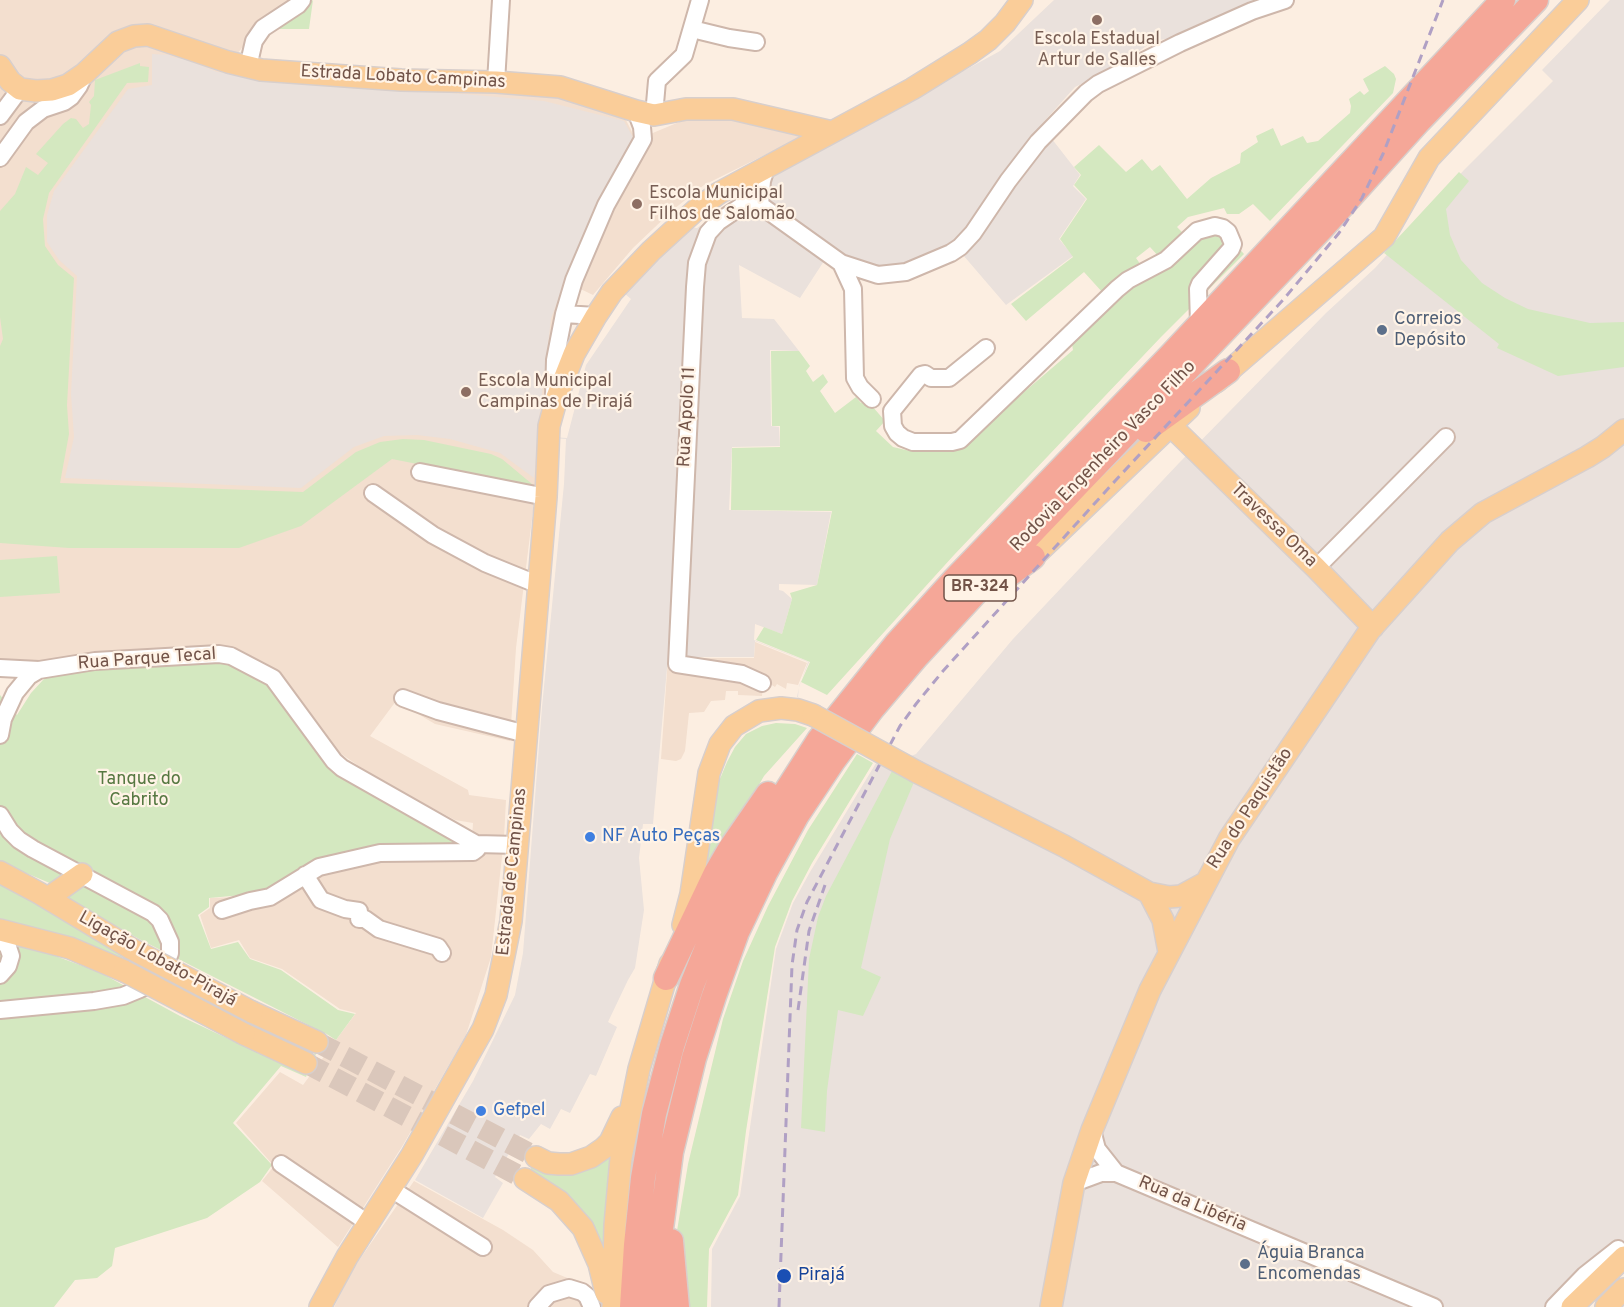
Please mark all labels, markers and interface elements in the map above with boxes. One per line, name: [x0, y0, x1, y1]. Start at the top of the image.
marker: Escola Estadual Artur de Salles: [1090, 13, 1104, 27]
place label: Escola Estadual Artur de Salles: [1034, 29, 1160, 72]
street label: Estrada Lobato Campinas: [300, 62, 506, 94]
place label: Escola Municipal Filhos de Salomão: [649, 183, 795, 226]
marker: Escola Municipal Filhos de Salomão: [630, 197, 644, 211]
place label: Correios Depósito: [1394, 309, 1466, 352]
marker: Correios Depósito: [1375, 323, 1389, 337]
street label: Rodovia Engenheiro Vasco Filho: [1007, 357, 1201, 557]
street label: Rua Apolo 11: [675, 366, 701, 468]
place label: Escola Municipal Campinas de Pirajá: [478, 371, 633, 413]
marker: Escola Municipal Campinas de Pirajá: [459, 385, 473, 399]
street label: Travessa Oma: [1225, 479, 1321, 573]
road number: BR-324: [944, 575, 1016, 601]
street label: Rua Parque Tecal: [77, 644, 217, 676]
street label: Rua do Paquistão: [1204, 744, 1298, 874]
park label: Tanque do Cabrito: [97, 769, 181, 812]
street label: Estrada de Campinas: [493, 787, 533, 957]
place label: NF Auto Peças: [602, 826, 720, 848]
marker: NF Auto Peças: [583, 830, 597, 844]
street label: Ligação Lobato-Pirajá: [74, 908, 240, 1012]
place label: Gefpel: [493, 1100, 546, 1122]
marker: Gefpel: [474, 1104, 488, 1118]
street label: Rua da Libéria: [1135, 1173, 1249, 1237]
place label: Águia Branca Encomendas: [1257, 1243, 1364, 1286]
marker: Águia Branca Encomendas: [1238, 1257, 1252, 1271]
place label: Pirajá: [798, 1265, 845, 1287]
marker: Pirajá: [775, 1267, 793, 1285]

